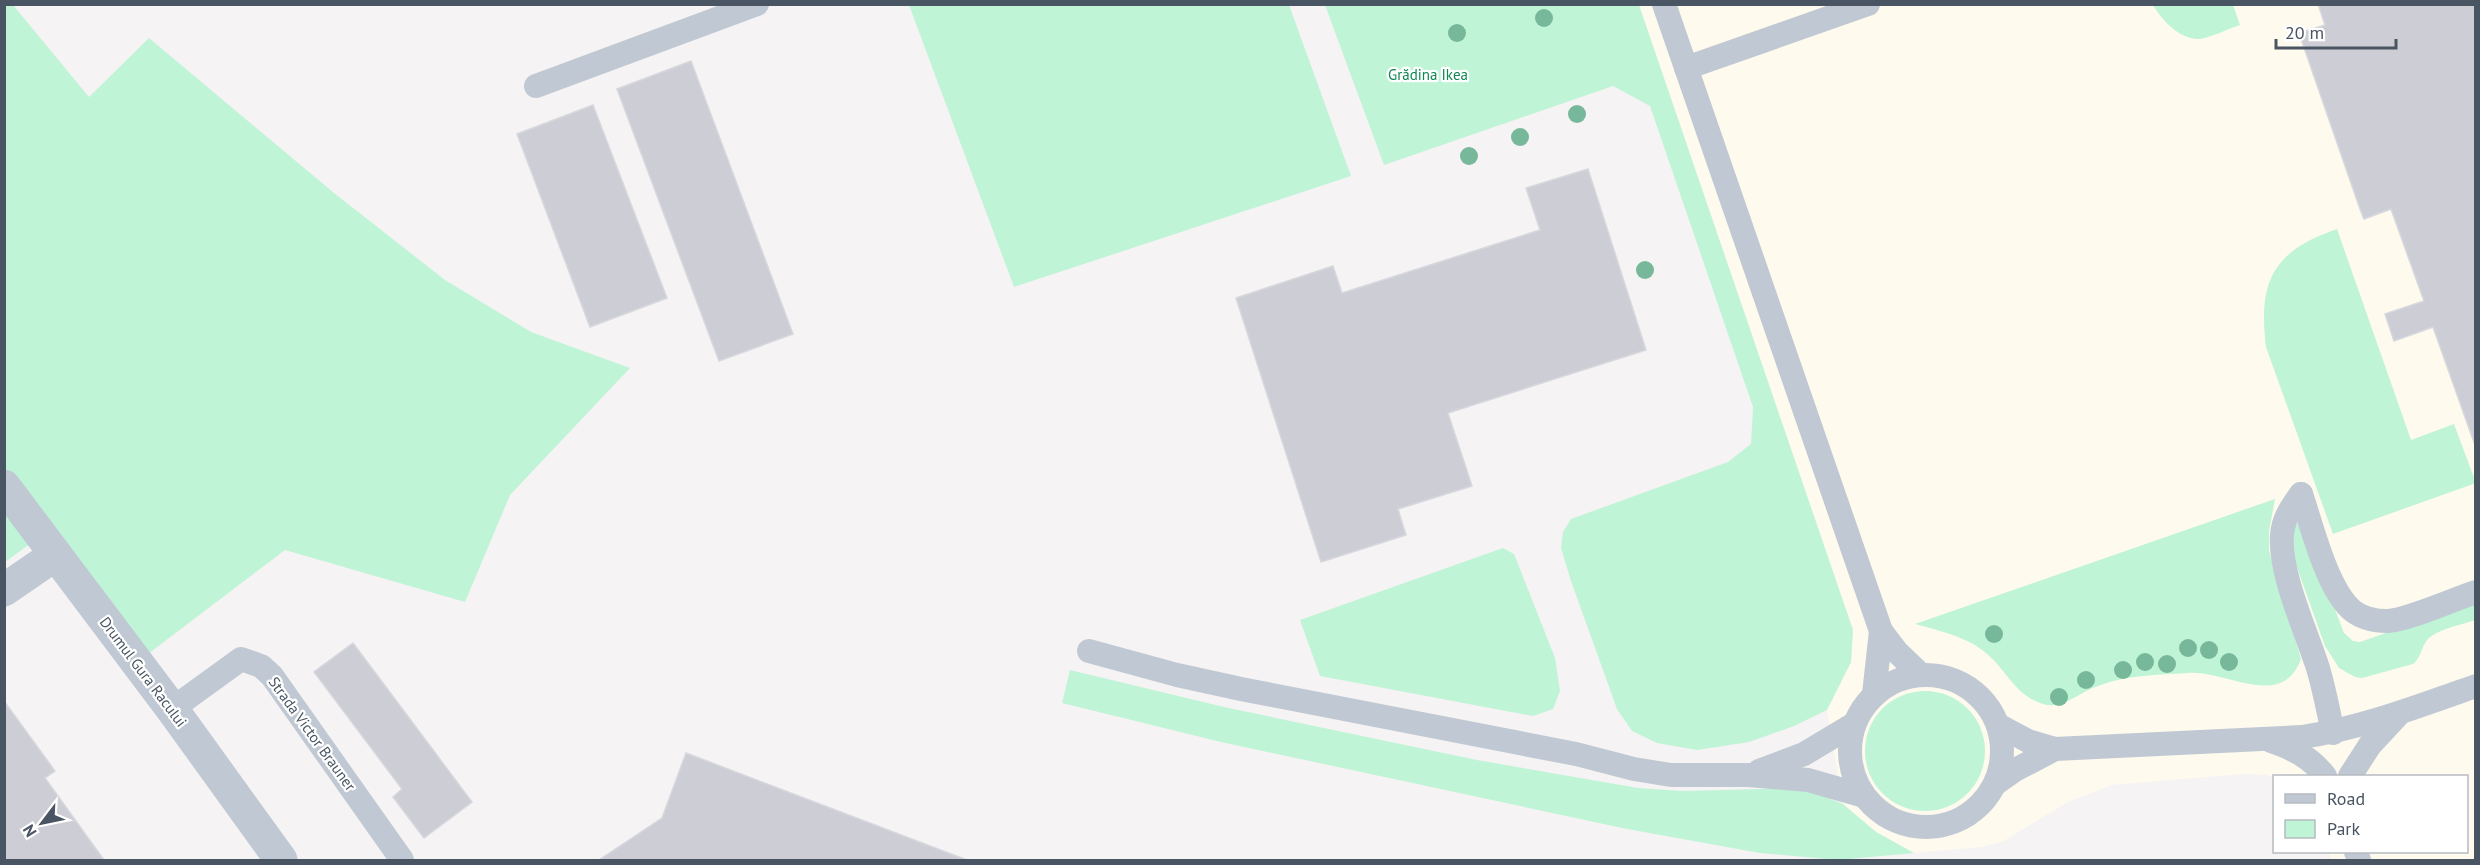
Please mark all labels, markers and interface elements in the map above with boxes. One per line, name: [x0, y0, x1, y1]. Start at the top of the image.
scale bar: [2276, 12, 2396, 50]
text: 20 m: [2285, 21, 2324, 44]
park label: Grădina Ikea: [1388, 65, 1468, 84]
street label: Drumul Gura Racului: [96, 613, 191, 731]
street label: Strada Victor Brauner: [265, 673, 360, 794]
legend: [2273, 775, 2468, 853]
text: Road: [2327, 787, 2365, 810]
north arrow: [12, 793, 72, 853]
text: Park: [2327, 817, 2360, 840]
text: N: [18, 821, 41, 841]

